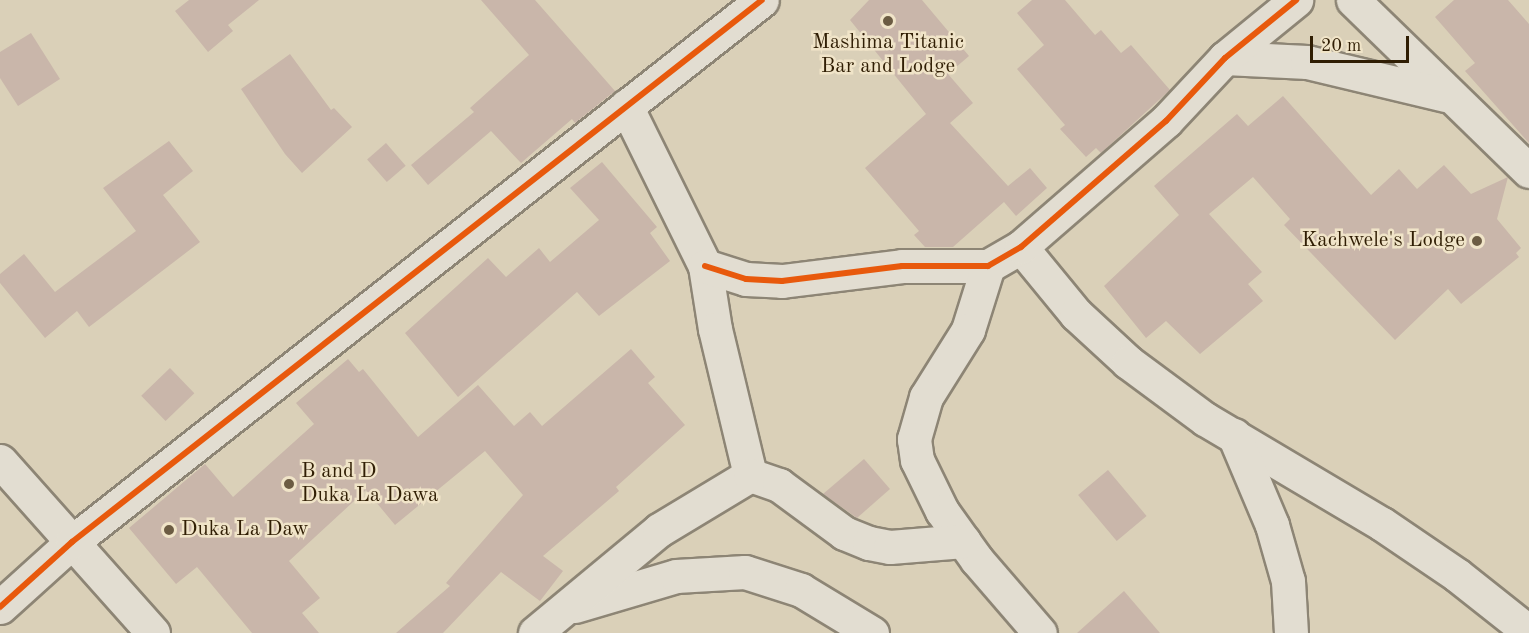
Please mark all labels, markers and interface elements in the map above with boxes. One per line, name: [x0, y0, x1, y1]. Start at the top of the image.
marker: Mashima Titanic Bar and Lodge: [881, 14, 895, 28]
scale bar: [1313, 24, 1412, 62]
place label: Mashima Titanic Bar and Lodge: [812, 30, 964, 80]
text: 20 m: [1321, 37, 1361, 55]
place label: Kachwele's Lodge: [1301, 228, 1465, 254]
marker: Kachwele's Lodge: [1470, 234, 1484, 248]
place label: B and D Duka La Dawa: [301, 459, 438, 509]
marker: B and D Duka La Dawa: [282, 477, 296, 491]
place label: Duka La Daw: [181, 517, 309, 543]
marker: Duka La Daw: [162, 523, 176, 537]

